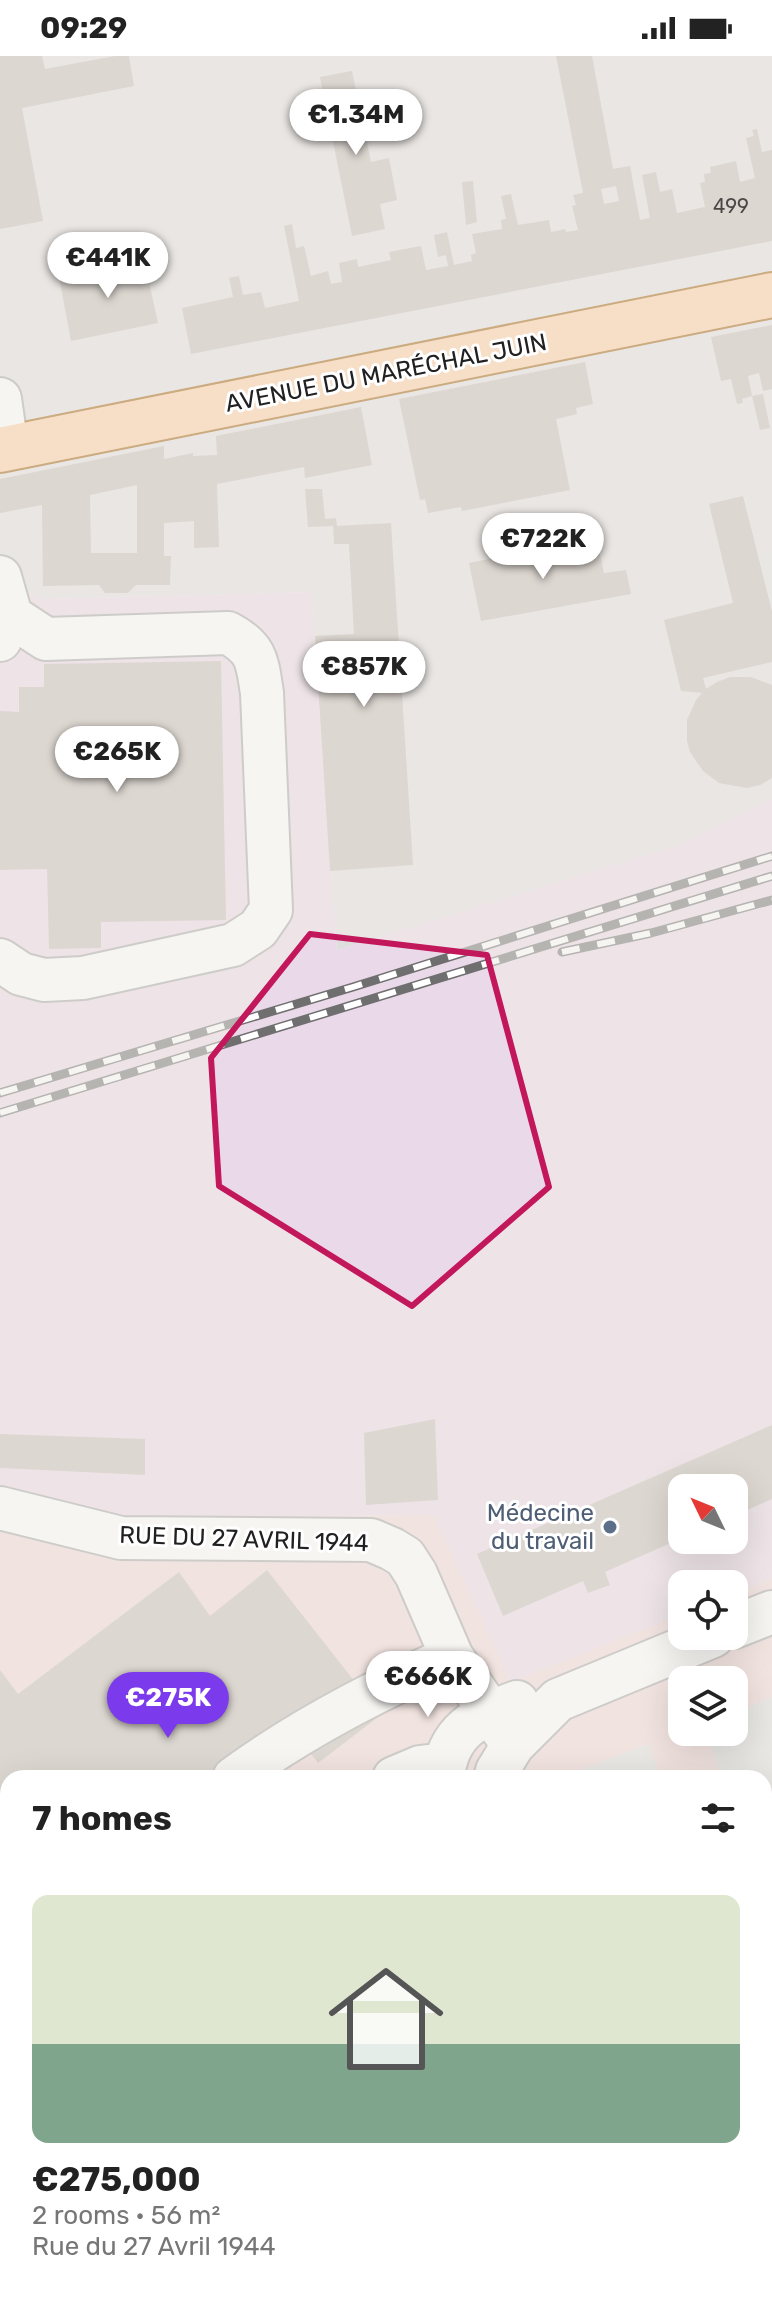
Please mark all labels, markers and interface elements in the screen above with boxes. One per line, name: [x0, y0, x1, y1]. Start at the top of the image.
text: 09:29: [40, 10, 127, 46]
pin: €1.34M: [291, 89, 421, 157]
text: €1.34M: [307, 99, 405, 130]
house number: 499: [713, 194, 749, 218]
pin: €441K: [52, 232, 164, 300]
text: €441K: [65, 242, 151, 273]
street label: AVENUE DU MARÉCHAL JUIN: [223, 328, 549, 418]
pin: €722K: [487, 513, 599, 581]
text: €722K: [500, 523, 586, 554]
pin: €857K: [308, 641, 420, 709]
text: €857K: [321, 651, 407, 682]
pin: €265K: [61, 726, 173, 794]
text: €265K: [73, 736, 161, 767]
north arrow: [668, 1474, 748, 1554]
map controls: [668, 1474, 748, 1746]
place label: Médecine du travail: [487, 1499, 594, 1555]
marker: Médecine du travail: [601, 1518, 619, 1536]
street label: RUE DU 27 AVRIL 1944: [119, 1521, 369, 1557]
button: locate: [668, 1570, 748, 1650]
pin: €666K: [372, 1651, 484, 1719]
text: €666K: [384, 1661, 472, 1692]
button: layers: [668, 1666, 748, 1746]
pin: €275K: [112, 1672, 224, 1740]
text: €275K: [125, 1682, 211, 1713]
icon: filters: [696, 1796, 740, 1840]
text: 7 homes: [32, 1798, 172, 1839]
icon: home: [314, 1947, 458, 2091]
text: €275,000: [32, 2159, 201, 2200]
text: 2 rooms · 56 m²: [32, 2200, 220, 2231]
text: Rue du 27 Avril 1944: [32, 2231, 276, 2262]

